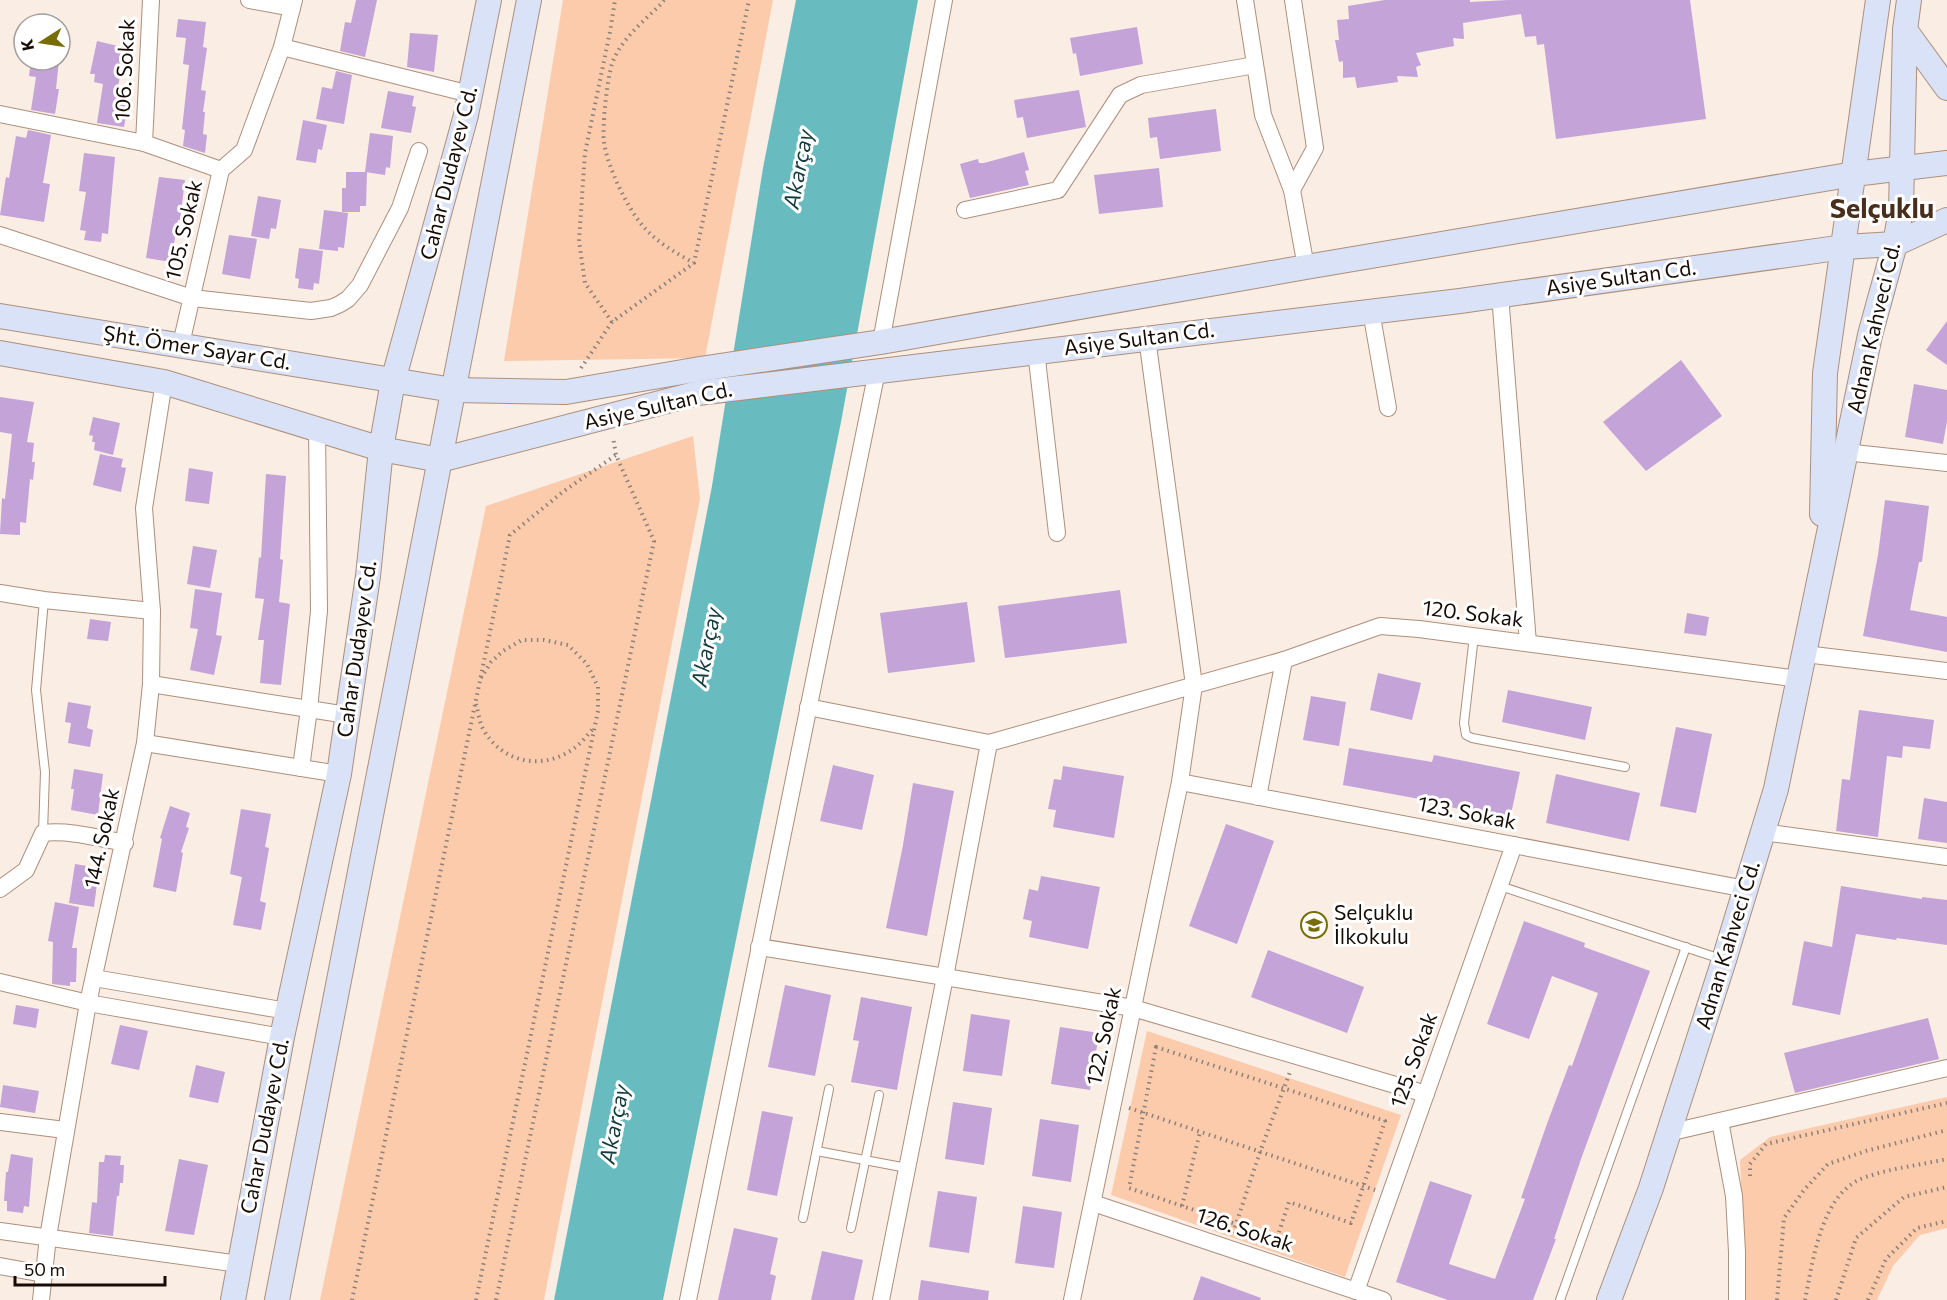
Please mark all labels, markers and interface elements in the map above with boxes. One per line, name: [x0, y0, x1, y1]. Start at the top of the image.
north arrow: [12, 12, 72, 72]
street label: 106. Sokak: [108, 18, 139, 122]
text: K: [16, 38, 37, 53]
street label: Cahar Dudayev Cd.: [414, 83, 481, 262]
water label: Akarçay: [776, 126, 819, 212]
street label: 105. Sokak: [159, 177, 206, 282]
district label: Selçuklu: [1830, 191, 1934, 224]
street label: Adnan Kahveci Cd.: [1841, 240, 1904, 416]
street label: Asiye Sultan Cd.: [1544, 254, 1698, 299]
street label: Asiye Sultan Cd.: [1062, 316, 1216, 359]
street label: Şht. Ömer Sayar Cd.: [102, 319, 293, 374]
street label: Asiye Sultan Cd.: [581, 375, 734, 434]
street label: Cahar Dudayev Cd.: [331, 559, 380, 739]
street label: 120. Sokak: [1421, 594, 1525, 631]
water label: Akarçay: [684, 604, 727, 690]
street label: 144. Sokak: [78, 785, 123, 890]
street label: 123. Sokak: [1416, 790, 1519, 833]
street label: Adnan Kahveci Cd.: [1689, 857, 1764, 1032]
place label: Selçuklu İlkokulu: [1334, 899, 1413, 948]
school or university icon: Selçuklu İlkokulu: [1299, 910, 1329, 940]
street label: 122. Sokak: [1080, 984, 1125, 1087]
street label: 125. Sokak: [1384, 1008, 1441, 1111]
street label: Cahar Dudayev Cd.: [234, 1036, 293, 1216]
water label: Akarçay: [592, 1081, 635, 1167]
street label: 126. Sokak: [1194, 1201, 1297, 1256]
scale bar: [15, 1249, 165, 1287]
text: 50 m: [24, 1258, 65, 1280]

